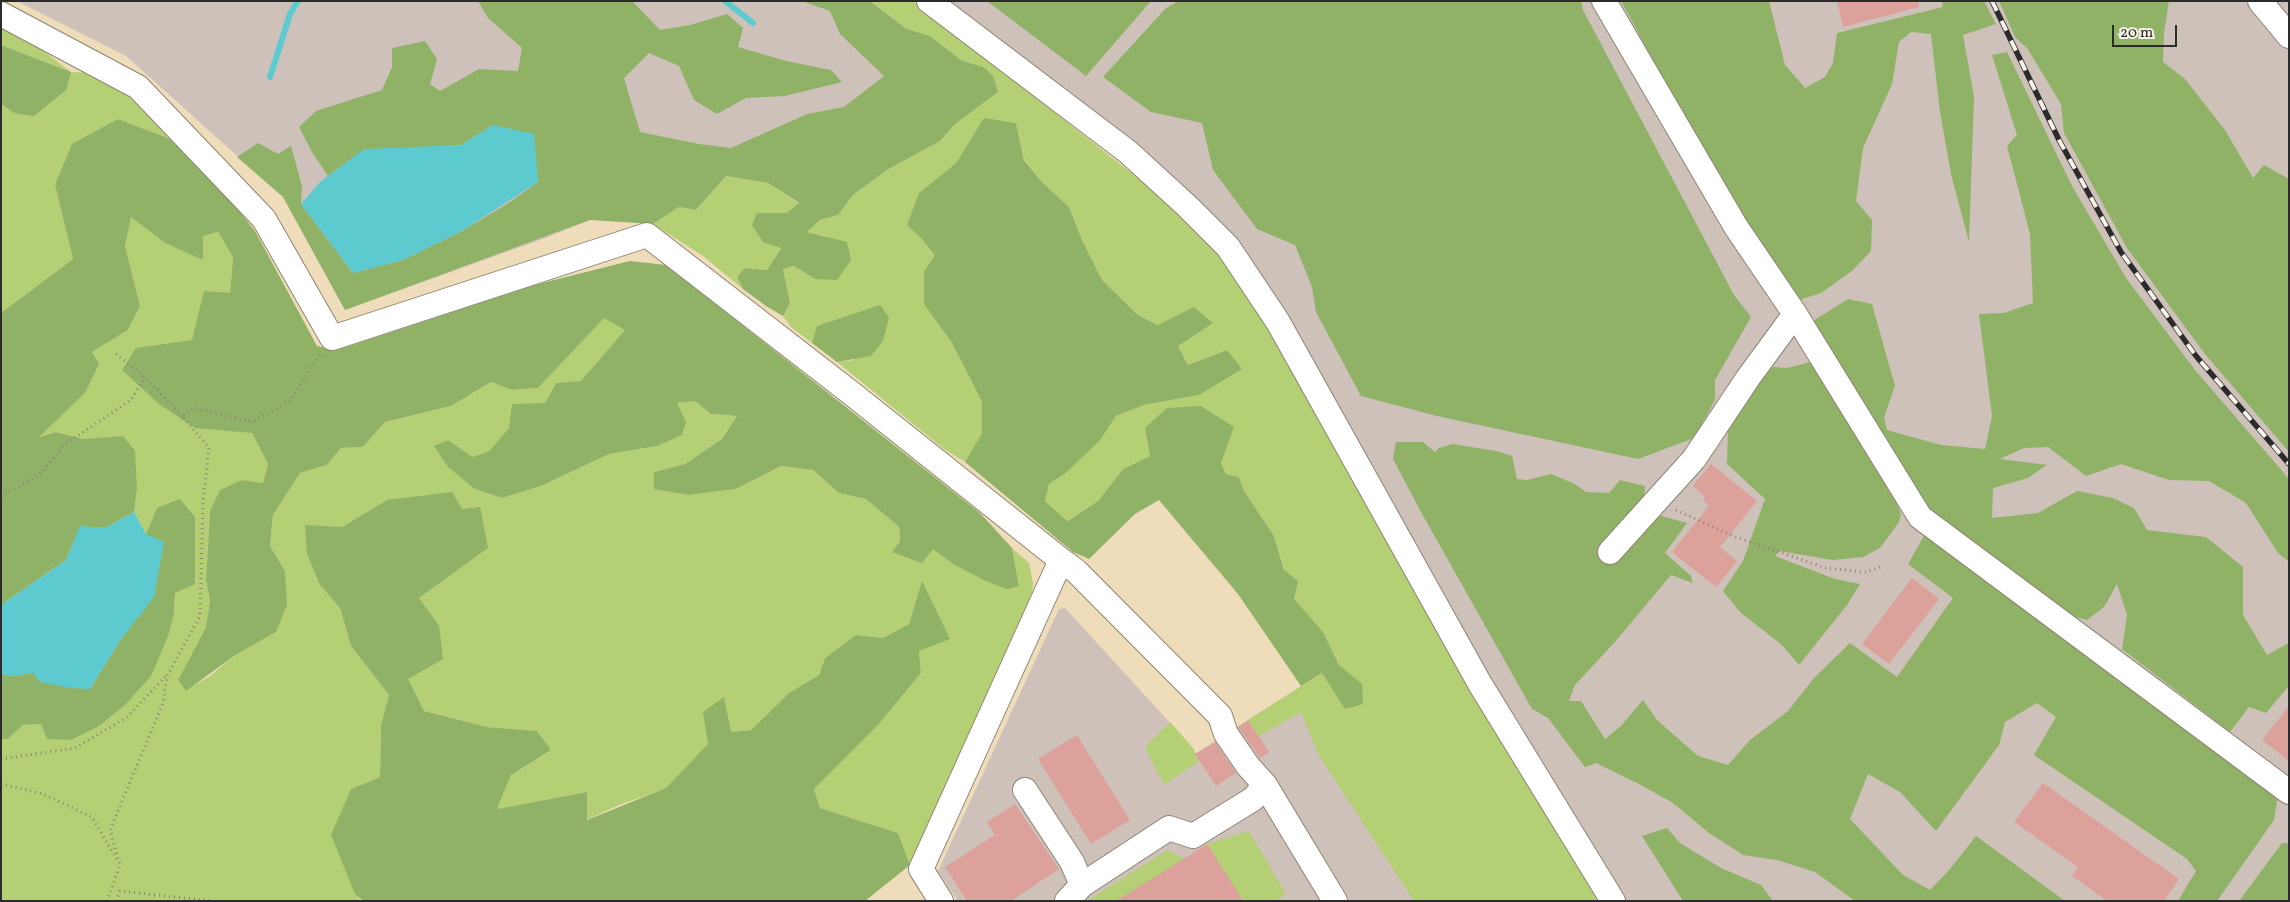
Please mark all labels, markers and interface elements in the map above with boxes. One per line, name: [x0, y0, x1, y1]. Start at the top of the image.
scale bar: [2115, 15, 2180, 47]
text: 20 m: [2120, 23, 2153, 44]

